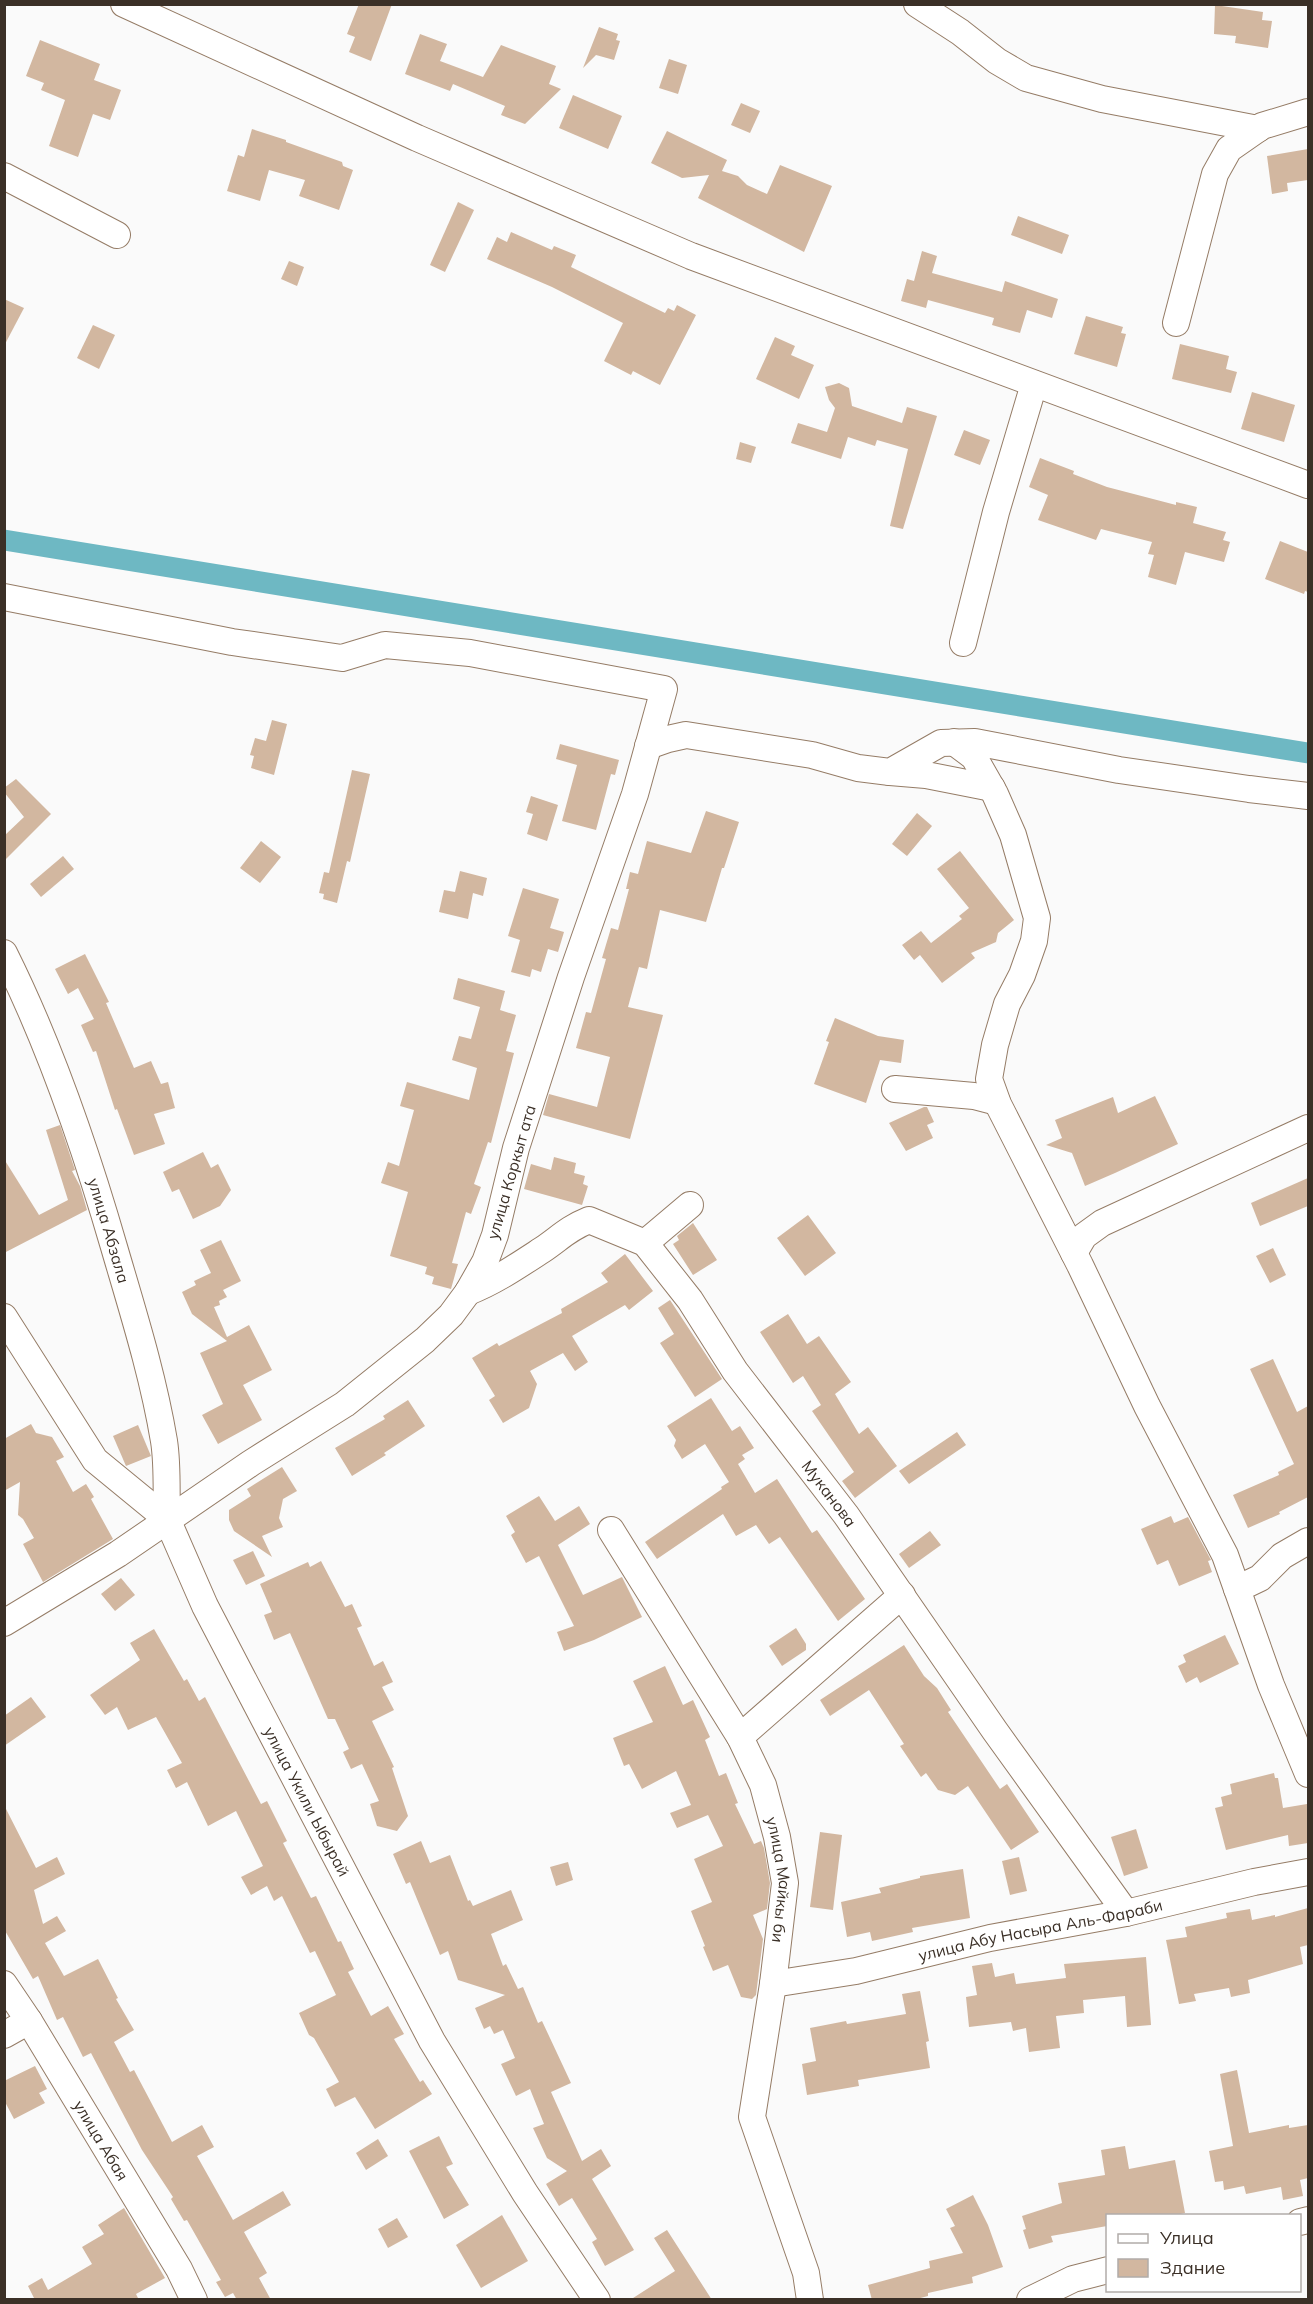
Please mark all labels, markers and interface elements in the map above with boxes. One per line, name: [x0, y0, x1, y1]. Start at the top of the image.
street label: улица Коркыт ата: [482, 1102, 540, 1242]
street label: улица Абзала: [84, 1175, 134, 1285]
street label: Муканова: [798, 1456, 861, 1531]
street label: улица Укили Ыбырай: [260, 1723, 354, 1880]
street label: улица Майкы би: [762, 1814, 795, 1944]
street label: улица Абу Насыра Аль-Фараби: [916, 1895, 1165, 1965]
street label: улица Абая: [69, 2096, 133, 2184]
legend: [1106, 2214, 1301, 2292]
text: Улица: [1159, 2226, 1214, 2249]
text: Здание: [1160, 2256, 1225, 2279]

